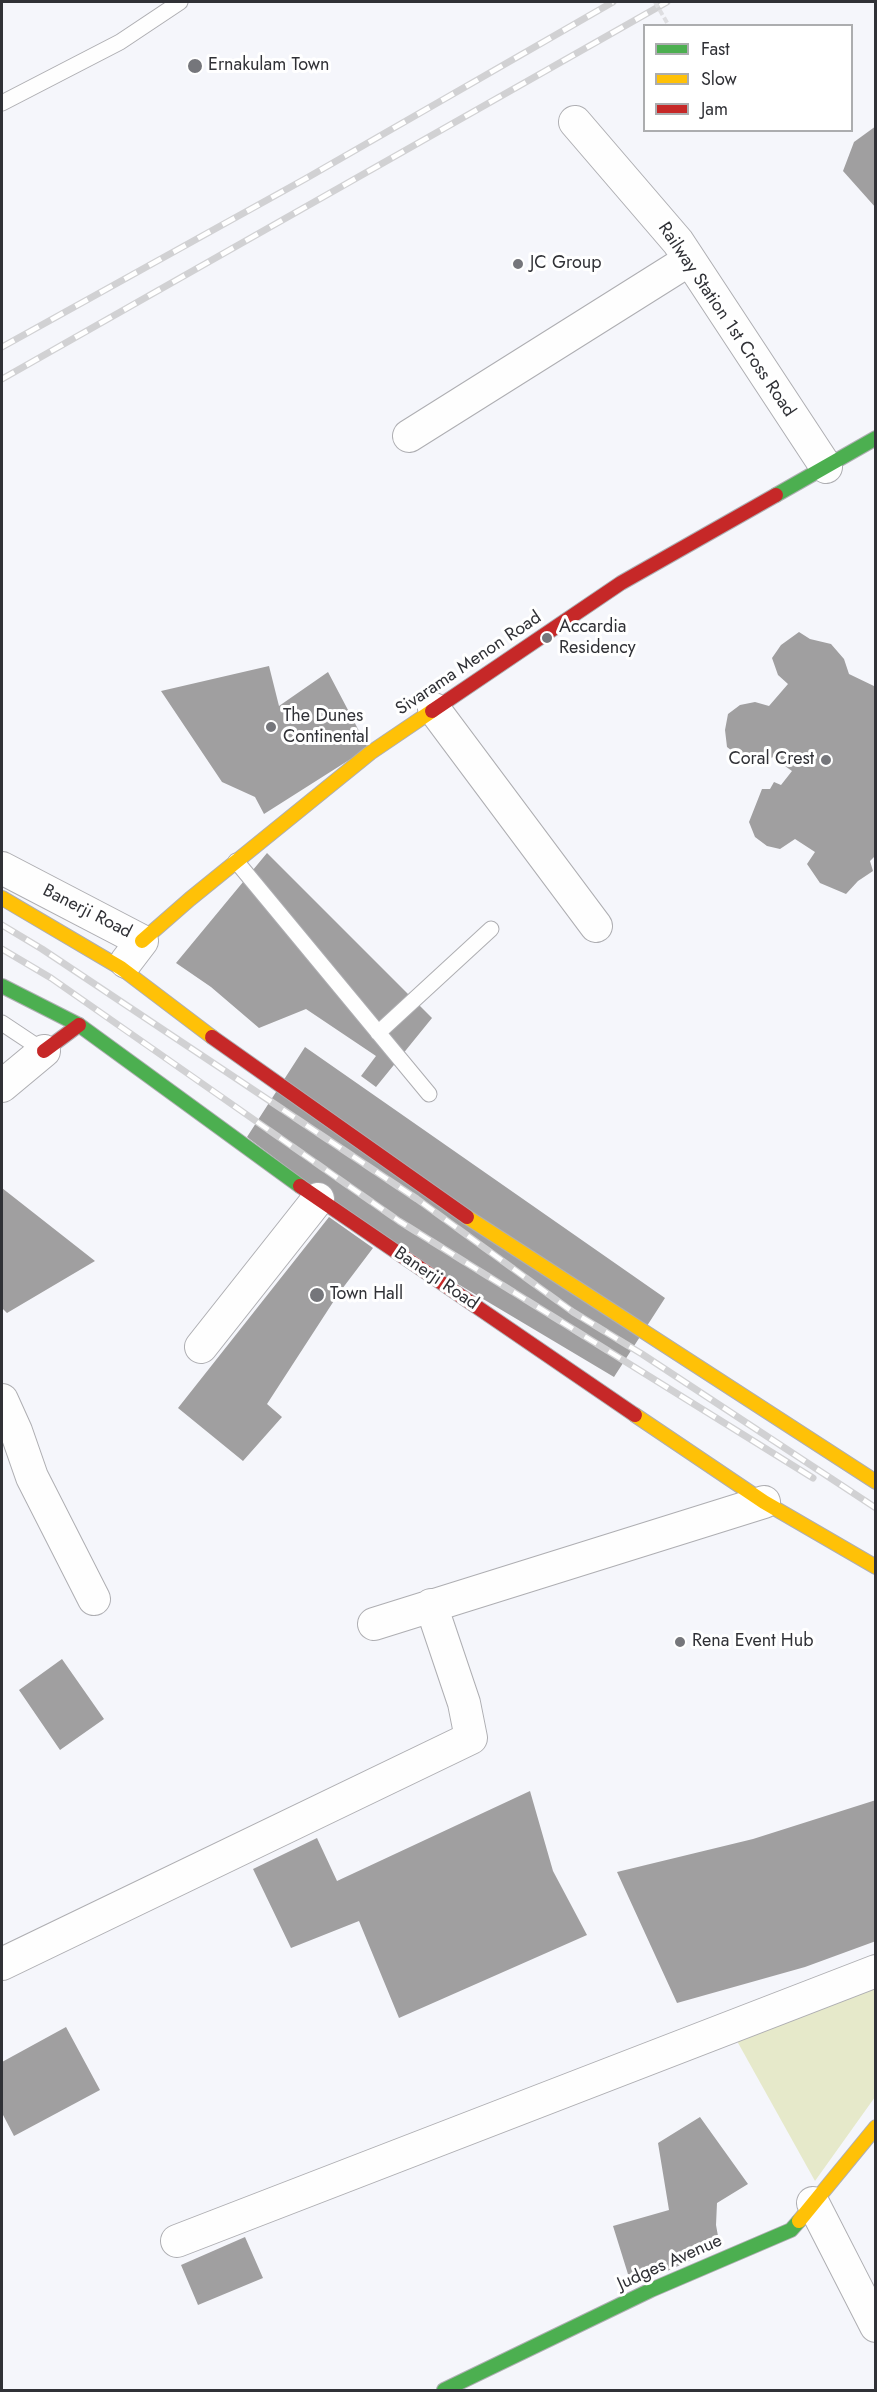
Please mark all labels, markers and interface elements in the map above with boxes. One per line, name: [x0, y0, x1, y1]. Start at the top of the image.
legend: [643, 24, 853, 132]
text: Fast: [701, 36, 730, 62]
place label: Ernakulam Town: [208, 55, 329, 77]
marker: Ernakulam Town: [186, 57, 204, 75]
text: Slow: [701, 66, 737, 92]
text: Jam: [701, 96, 728, 122]
street label: Railway Station 1st Cross Road: [653, 219, 799, 421]
place label: JC Group: [530, 253, 601, 275]
marker: JC Group: [511, 257, 525, 271]
street label: Sivarama Menon Road: [392, 607, 546, 721]
place label: Accardia Residency: [559, 617, 636, 660]
marker: Accardia Residency: [540, 631, 554, 645]
place label: The Dunes Continental: [283, 706, 369, 748]
marker: The Dunes Continental: [264, 720, 278, 734]
place label: Coral Crest: [728, 749, 814, 771]
marker: Coral Crest: [819, 753, 833, 767]
street label: Banerji Road: [39, 880, 135, 944]
street label: Banerji Road: [390, 1243, 482, 1315]
place label: Town Hall: [330, 1284, 403, 1306]
marker: Town Hall: [308, 1286, 326, 1304]
place label: Rena Event Hub: [692, 1631, 813, 1653]
marker: Rena Event Hub: [673, 1635, 687, 1649]
street label: Judges Avenue: [614, 2230, 726, 2296]

